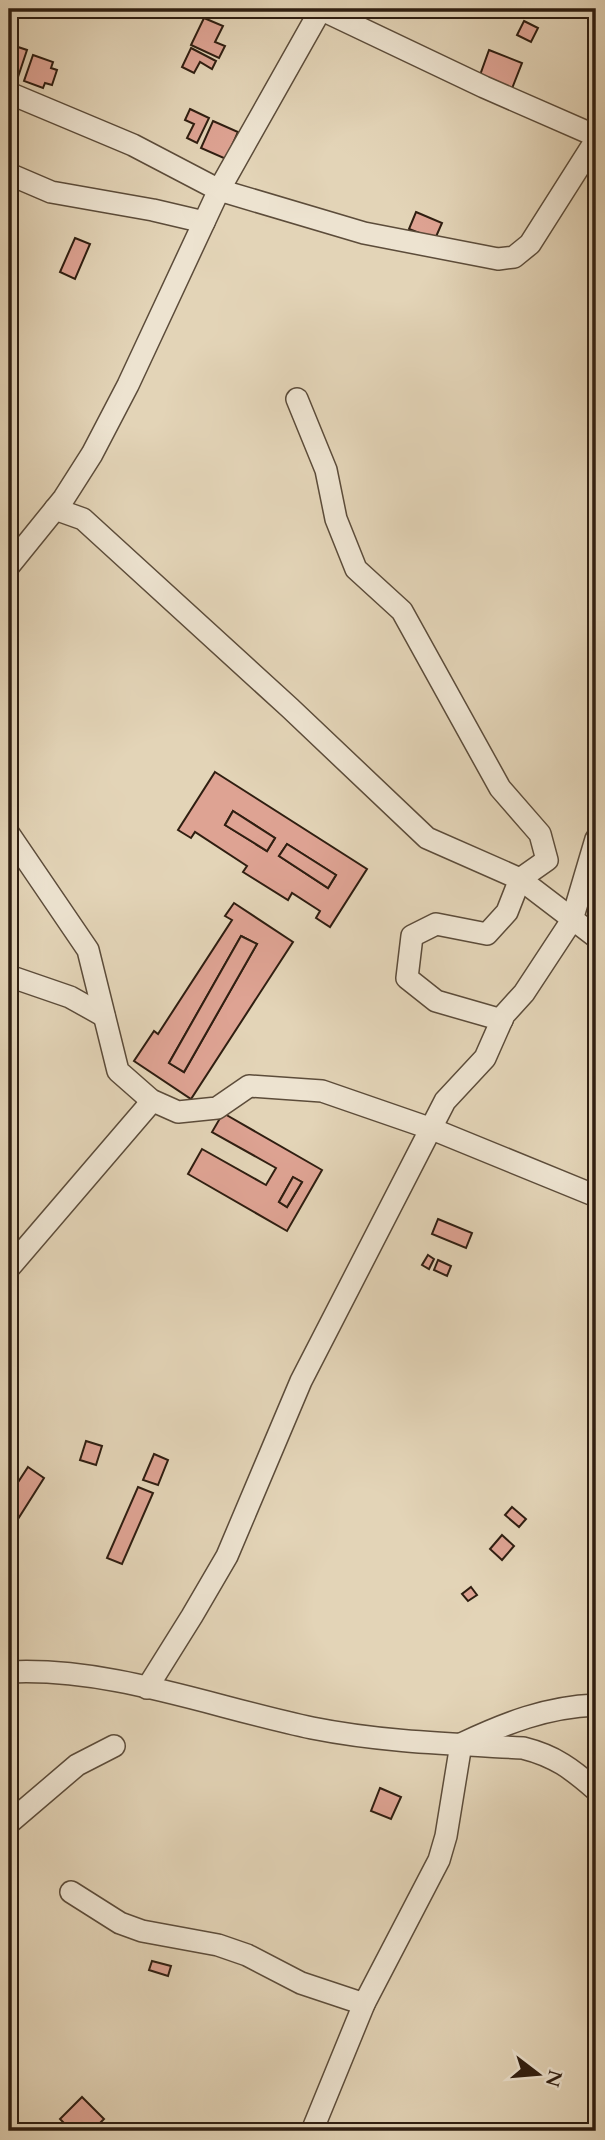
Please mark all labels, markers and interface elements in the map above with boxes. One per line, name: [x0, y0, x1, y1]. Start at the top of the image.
north arrow: [504, 2038, 574, 2108]
text: N: [538, 2067, 568, 2090]

